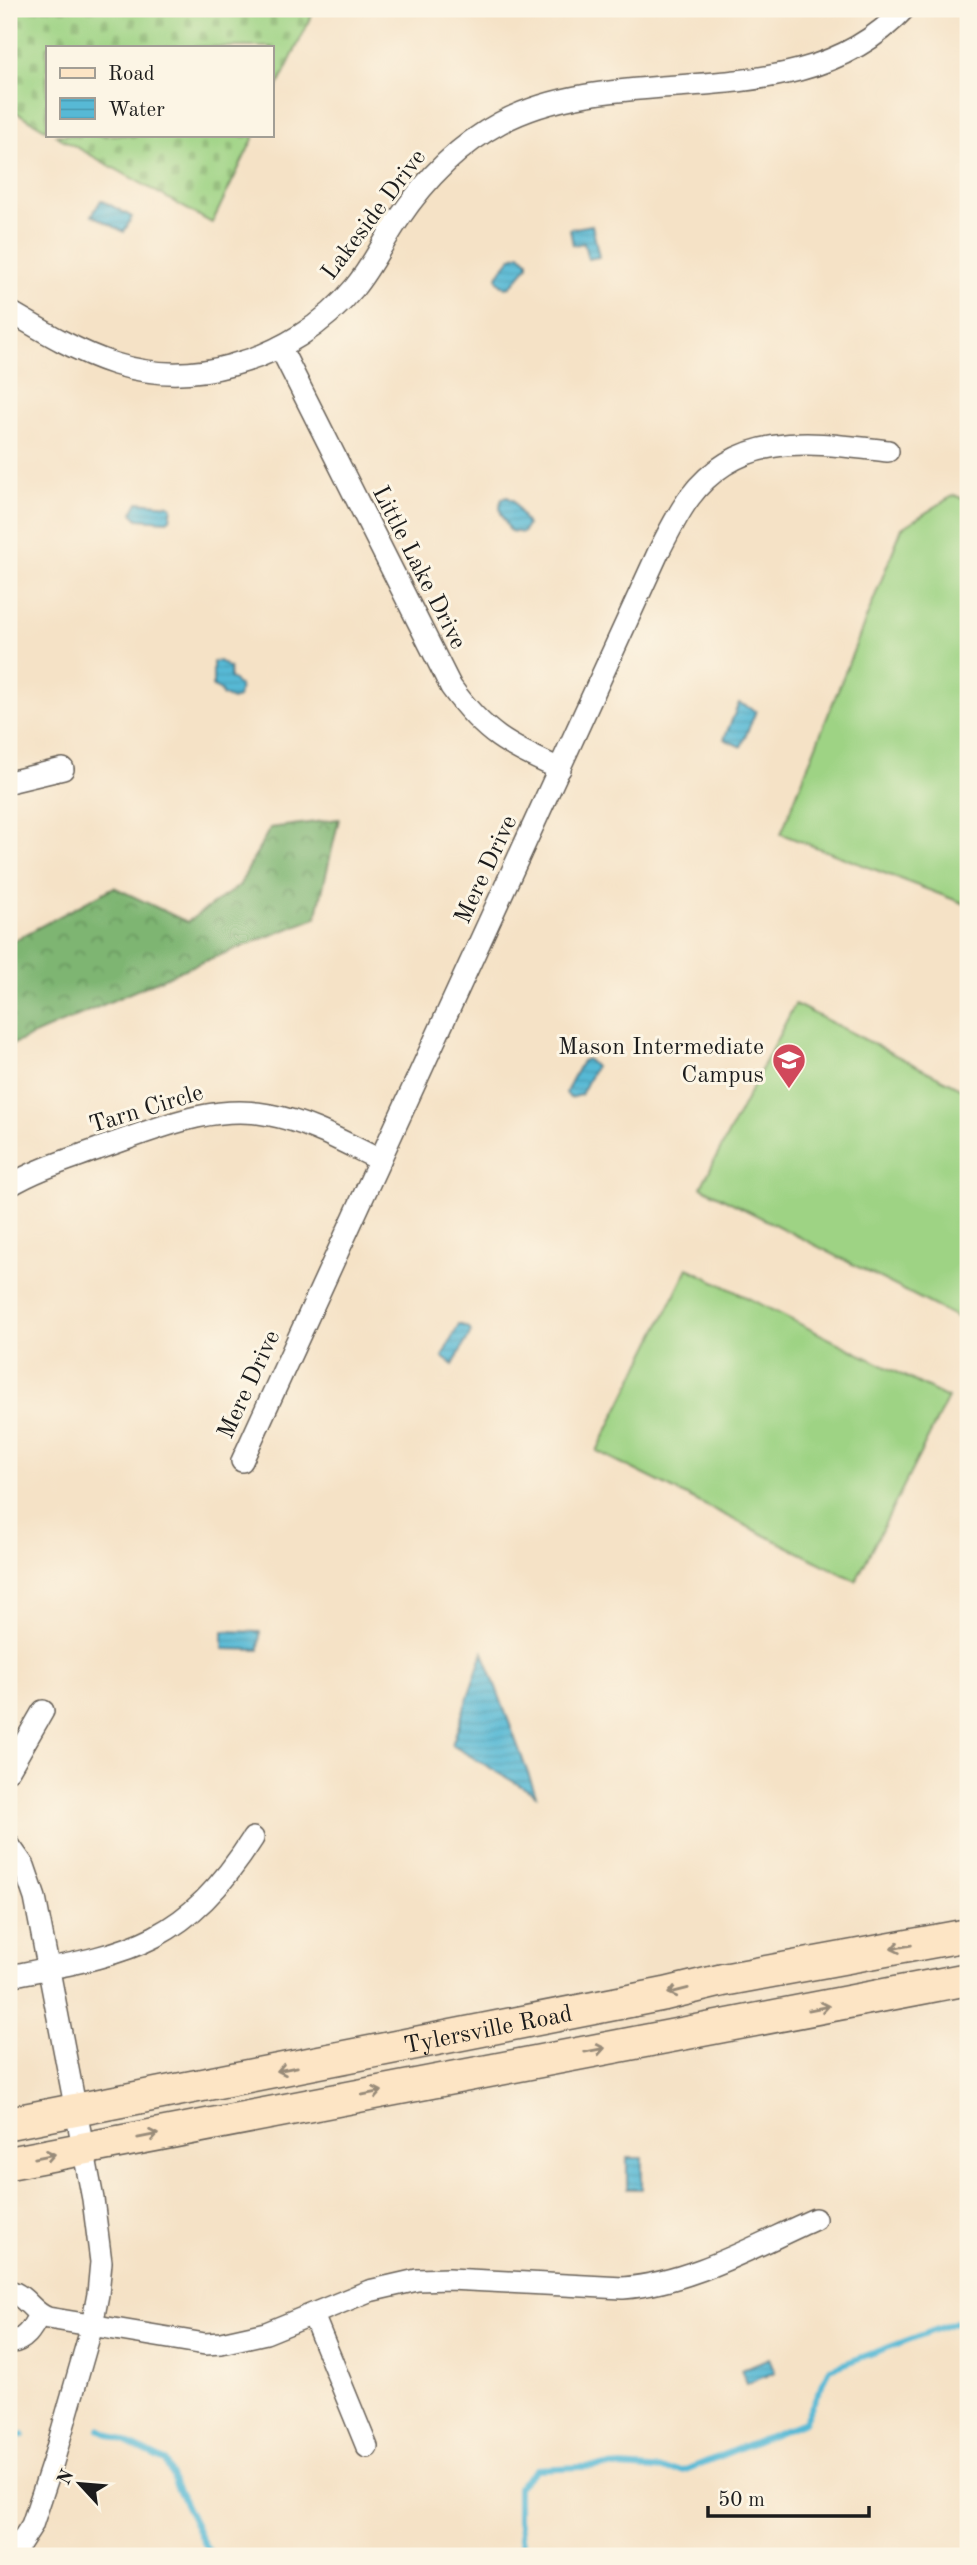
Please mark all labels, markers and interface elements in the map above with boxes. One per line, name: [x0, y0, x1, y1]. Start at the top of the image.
legend: [46, 46, 273, 136]
text: Road: [108, 64, 155, 85]
text: Water: [108, 100, 165, 121]
street label: Lakeside Drive: [318, 146, 431, 285]
street label: Little Lake Drive: [367, 483, 470, 653]
street label: Mere Drive: [451, 812, 522, 928]
place label: Mason Intermediate Campus: [558, 1036, 764, 1088]
school or university icon: Mason Intermediate Campus: [770, 1041, 808, 1090]
street label: Tarn Circle: [87, 1081, 206, 1139]
street label: Mere Drive: [214, 1327, 285, 1443]
one-way arrow: [890, 1941, 913, 1954]
one-way arrow: [667, 1985, 690, 1998]
one-way arrow: [807, 2000, 830, 2014]
street label: Tylersville Road: [402, 2003, 574, 2059]
one-way arrow: [583, 2043, 606, 2057]
one-way arrow: [276, 2062, 299, 2076]
one-way arrow: [360, 2086, 383, 2099]
one-way arrow: [137, 2128, 159, 2142]
one-way arrow: [33, 2148, 56, 2162]
north arrow: [46, 2450, 116, 2520]
text: N: [55, 2467, 79, 2488]
scale bar: [708, 2474, 869, 2518]
text: 50 m: [718, 2490, 765, 2511]

